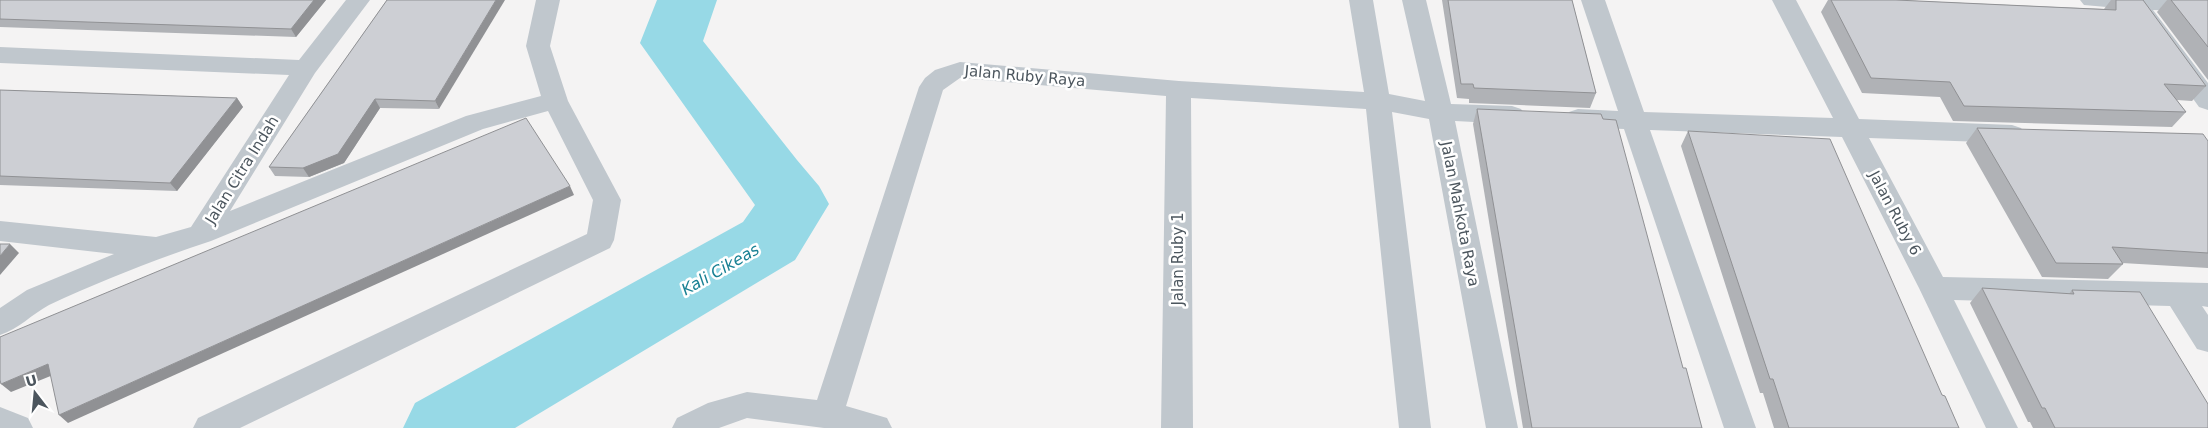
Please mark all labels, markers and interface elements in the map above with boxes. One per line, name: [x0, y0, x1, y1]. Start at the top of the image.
street label: Jalan Ruby Raya: [963, 62, 1086, 90]
street label: Jalan Citra Indah: [201, 113, 283, 228]
street label: Jalan Mahkota Raya: [1437, 139, 1483, 288]
street label: Jalan Ruby 6: [1865, 167, 1925, 258]
street label: Jalan Ruby 1: [1169, 212, 1187, 307]
water label: Kali Cikeas: [678, 240, 762, 299]
north arrow: [10, 368, 60, 418]
text: U: [24, 371, 39, 390]

